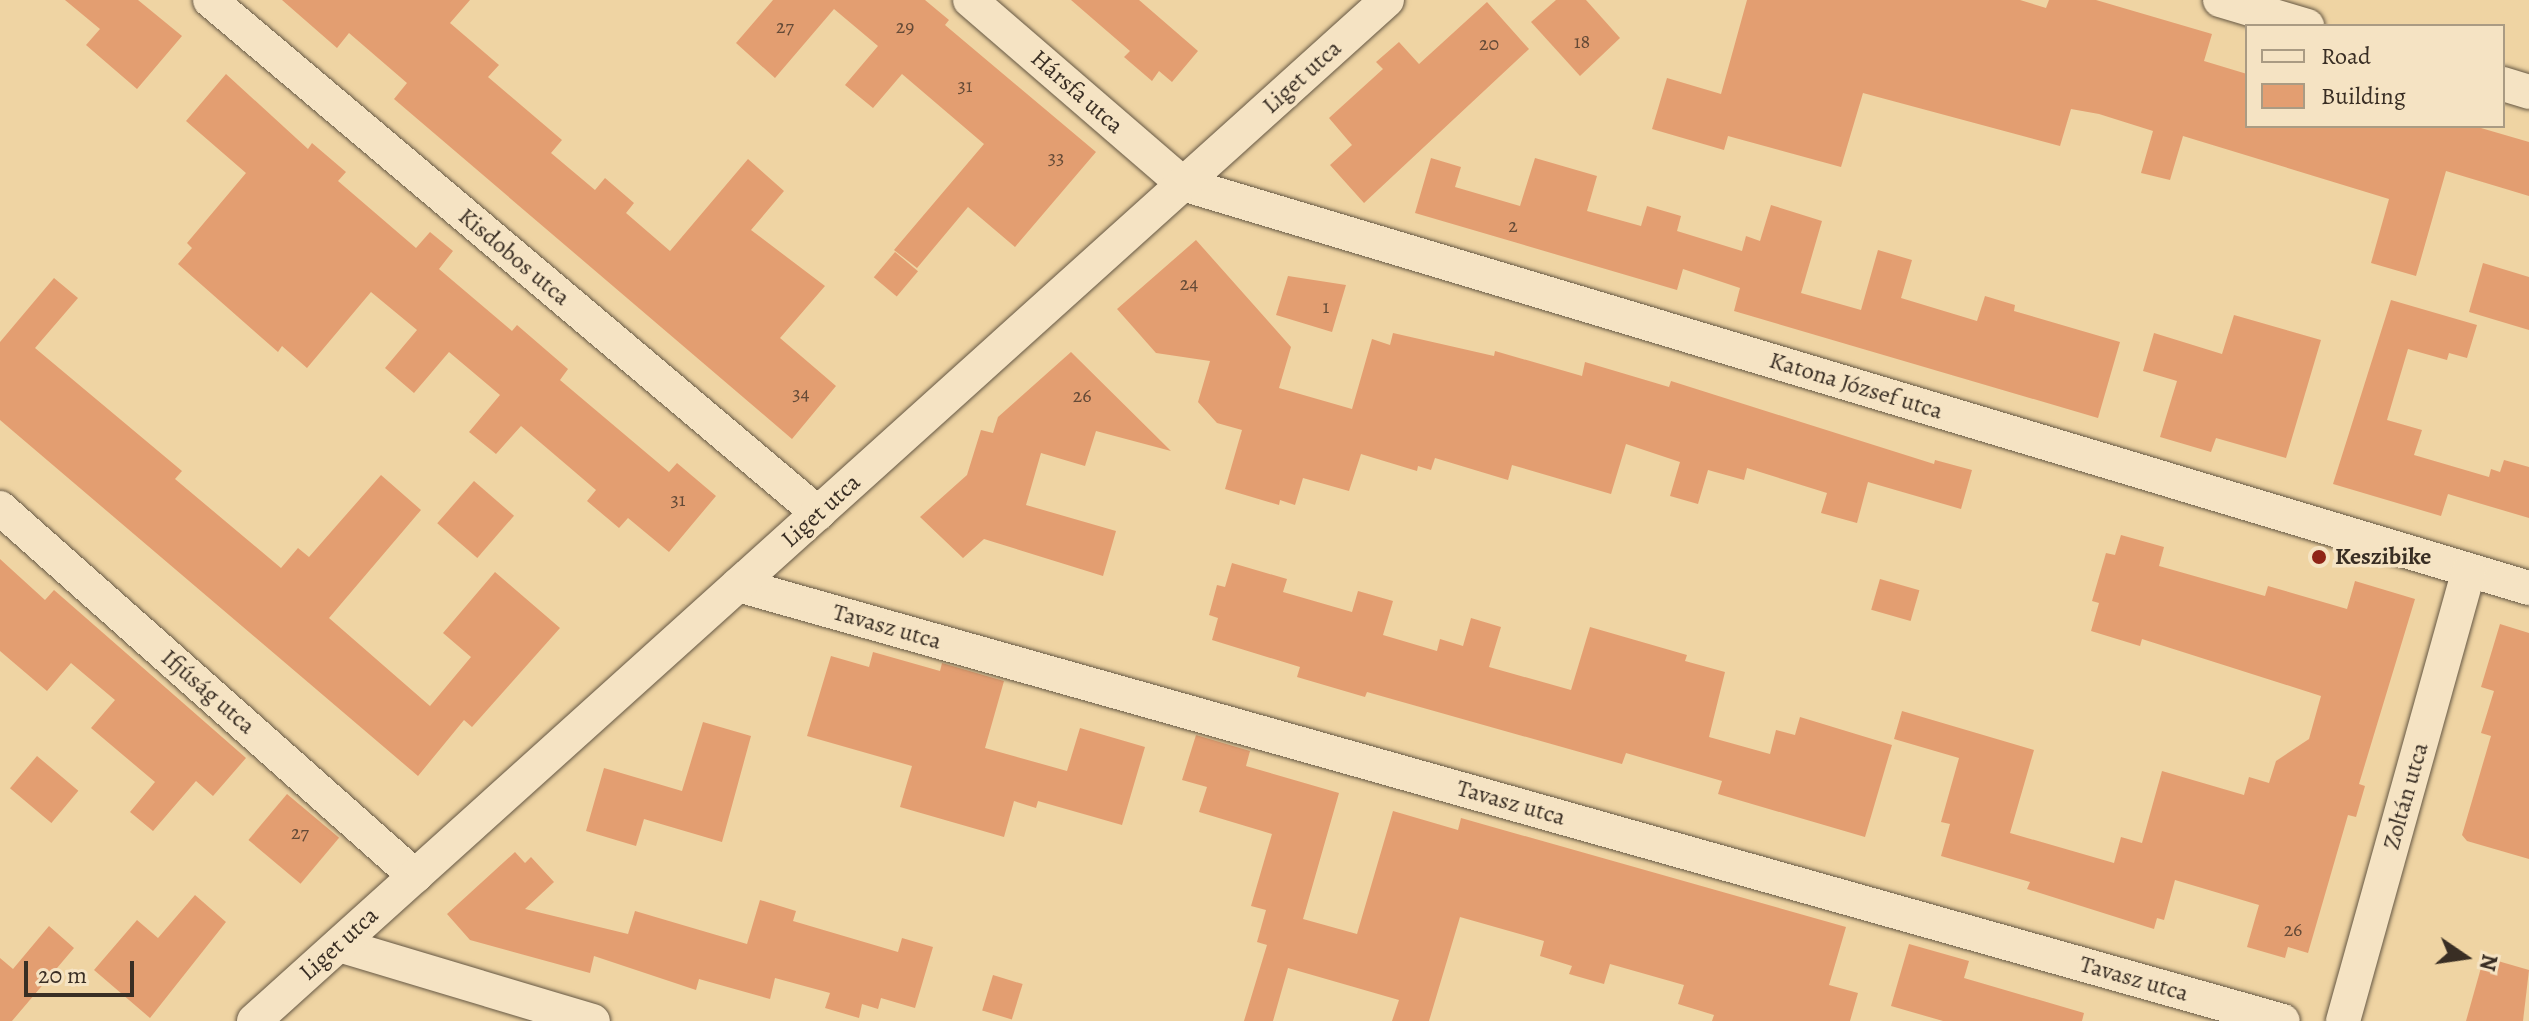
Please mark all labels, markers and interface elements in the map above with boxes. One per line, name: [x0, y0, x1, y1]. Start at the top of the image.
house number: 27: [776, 14, 794, 38]
house number: 29: [896, 14, 914, 38]
legend: [2245, 24, 2505, 128]
house number: 18: [1574, 29, 1590, 53]
house number: 20: [1479, 31, 1499, 55]
street label: Liget utca: [1257, 34, 1347, 120]
text: Road: [2321, 40, 2371, 72]
street label: Hársfa utca: [1025, 44, 1129, 140]
house number: 31: [957, 73, 973, 97]
text: Building: [2321, 80, 2406, 112]
house number: 33: [1048, 145, 1064, 169]
street label: Kisdobos utca: [452, 202, 576, 312]
house number: 2: [1508, 213, 1518, 237]
house number: 24: [1180, 271, 1198, 295]
house number: 1: [1323, 294, 1329, 318]
street label: Katona József utca: [1766, 346, 1946, 426]
house number: 34: [792, 381, 810, 405]
house number: 26: [1073, 383, 1091, 407]
street label: Liget utca: [776, 468, 866, 554]
house number: 31: [670, 487, 686, 511]
place label: Keszibike: [2335, 543, 2431, 571]
marker: Keszibike: [2310, 548, 2328, 566]
street label: Tavasz utca: [829, 598, 945, 656]
street label: Ifjúság utca: [155, 643, 261, 741]
street label: Zoltán utca: [2377, 739, 2435, 853]
street label: Tavasz utca: [1453, 774, 1569, 832]
house number: 27: [291, 820, 309, 844]
street label: Liget utca: [294, 901, 384, 987]
house number: 26: [2284, 917, 2302, 941]
north arrow: [2425, 917, 2505, 997]
scale bar: [28, 945, 138, 995]
street label: Tavasz utca: [2076, 950, 2192, 1008]
text: N: [2472, 951, 2505, 974]
text: 20 m: [38, 959, 87, 991]

